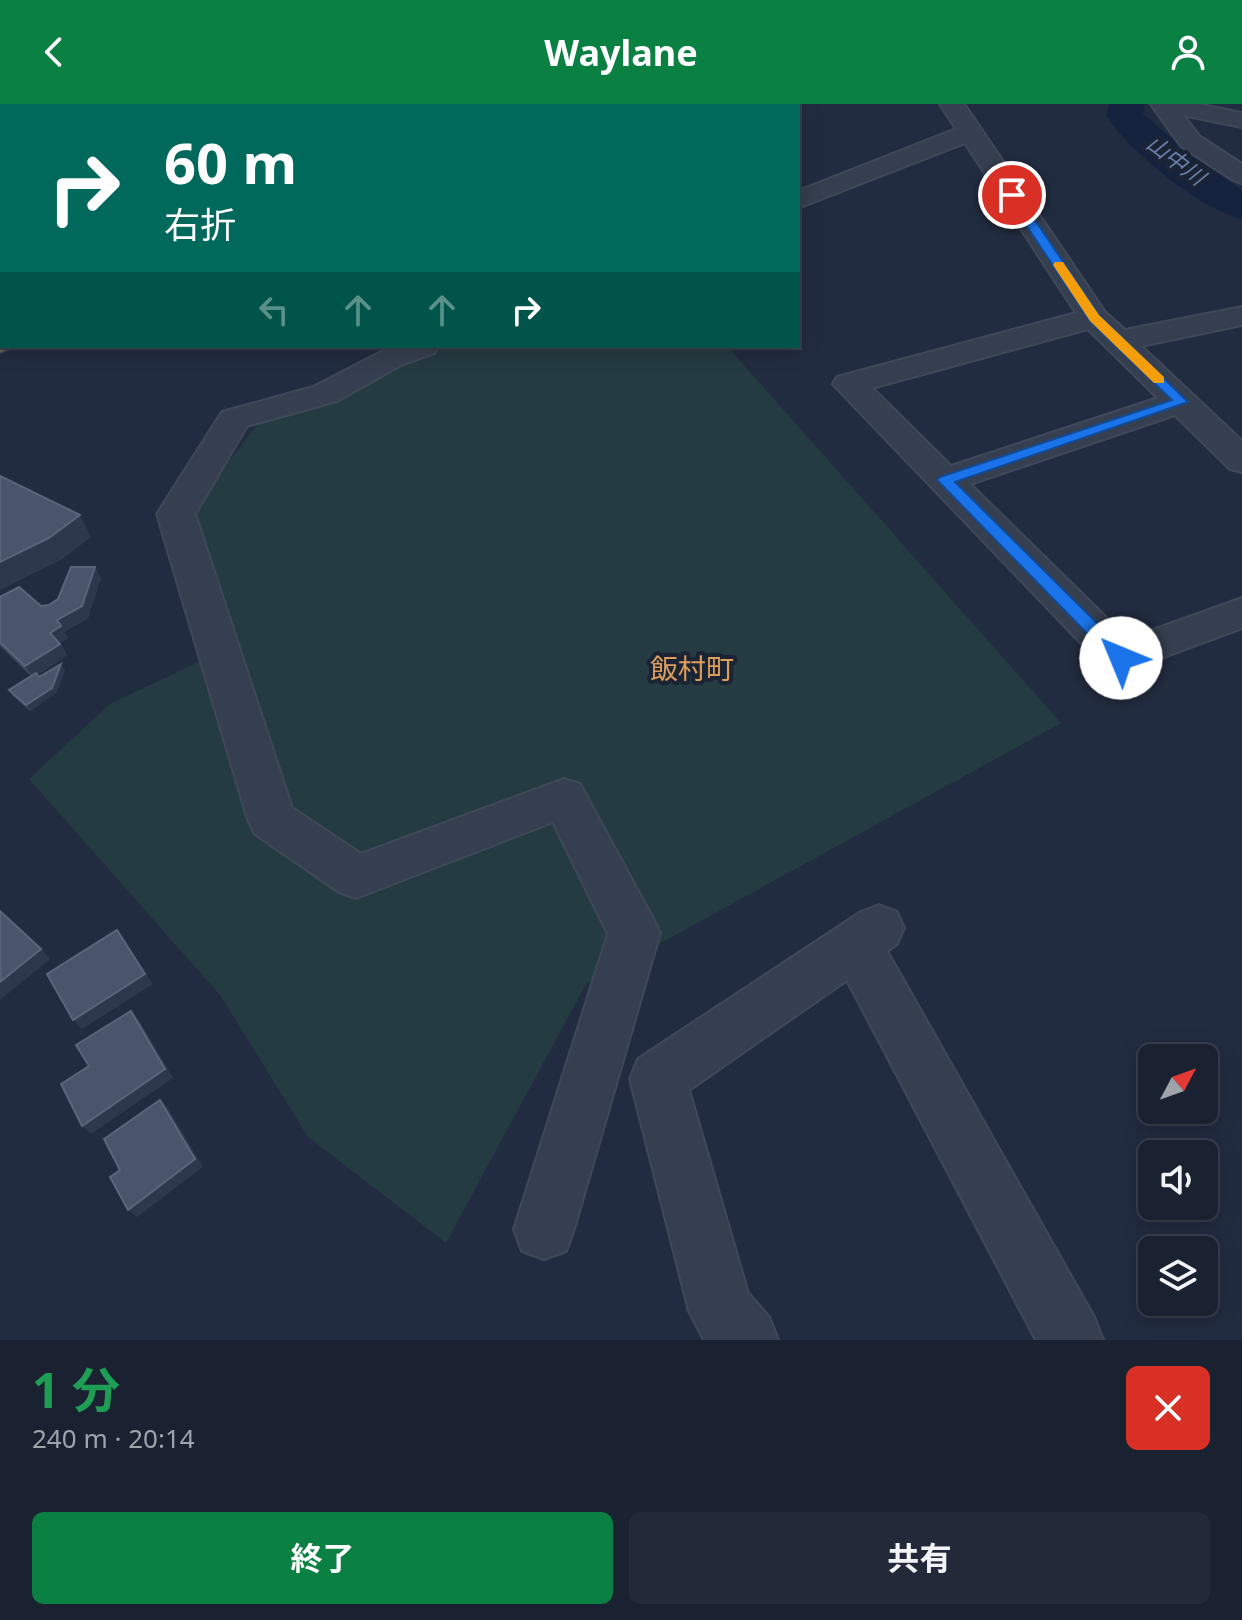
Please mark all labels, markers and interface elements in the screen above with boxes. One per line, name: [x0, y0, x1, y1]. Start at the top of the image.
text: Waylane: [544, 28, 698, 77]
icon: back: [32, 30, 76, 74]
icon: person: [1166, 30, 1210, 74]
text: 60 m: [164, 124, 297, 200]
water label: 山中川: [1141, 127, 1214, 192]
icon: right: [32, 136, 136, 240]
pin: [978, 161, 1046, 229]
icon: arrive: [990, 173, 1034, 217]
text: 右折: [164, 200, 236, 249]
icon: left: [252, 288, 296, 332]
icon: ahead: [336, 288, 380, 332]
icon: ahead: [420, 288, 464, 332]
icon: right: [504, 288, 548, 332]
position arrow: [1079, 616, 1163, 700]
district label: 飯村町: [650, 649, 734, 687]
north arrow: [1138, 1044, 1218, 1124]
map controls: [1138, 1044, 1218, 1316]
button: sound: [1138, 1140, 1218, 1220]
button: layers: [1138, 1236, 1218, 1316]
text: 1 分: [32, 1357, 120, 1422]
button: close: [1126, 1366, 1210, 1450]
text: 240 m · 20:14: [32, 1420, 195, 1456]
button: 終了: [32, 1512, 613, 1604]
button: 共有: [629, 1512, 1210, 1604]

